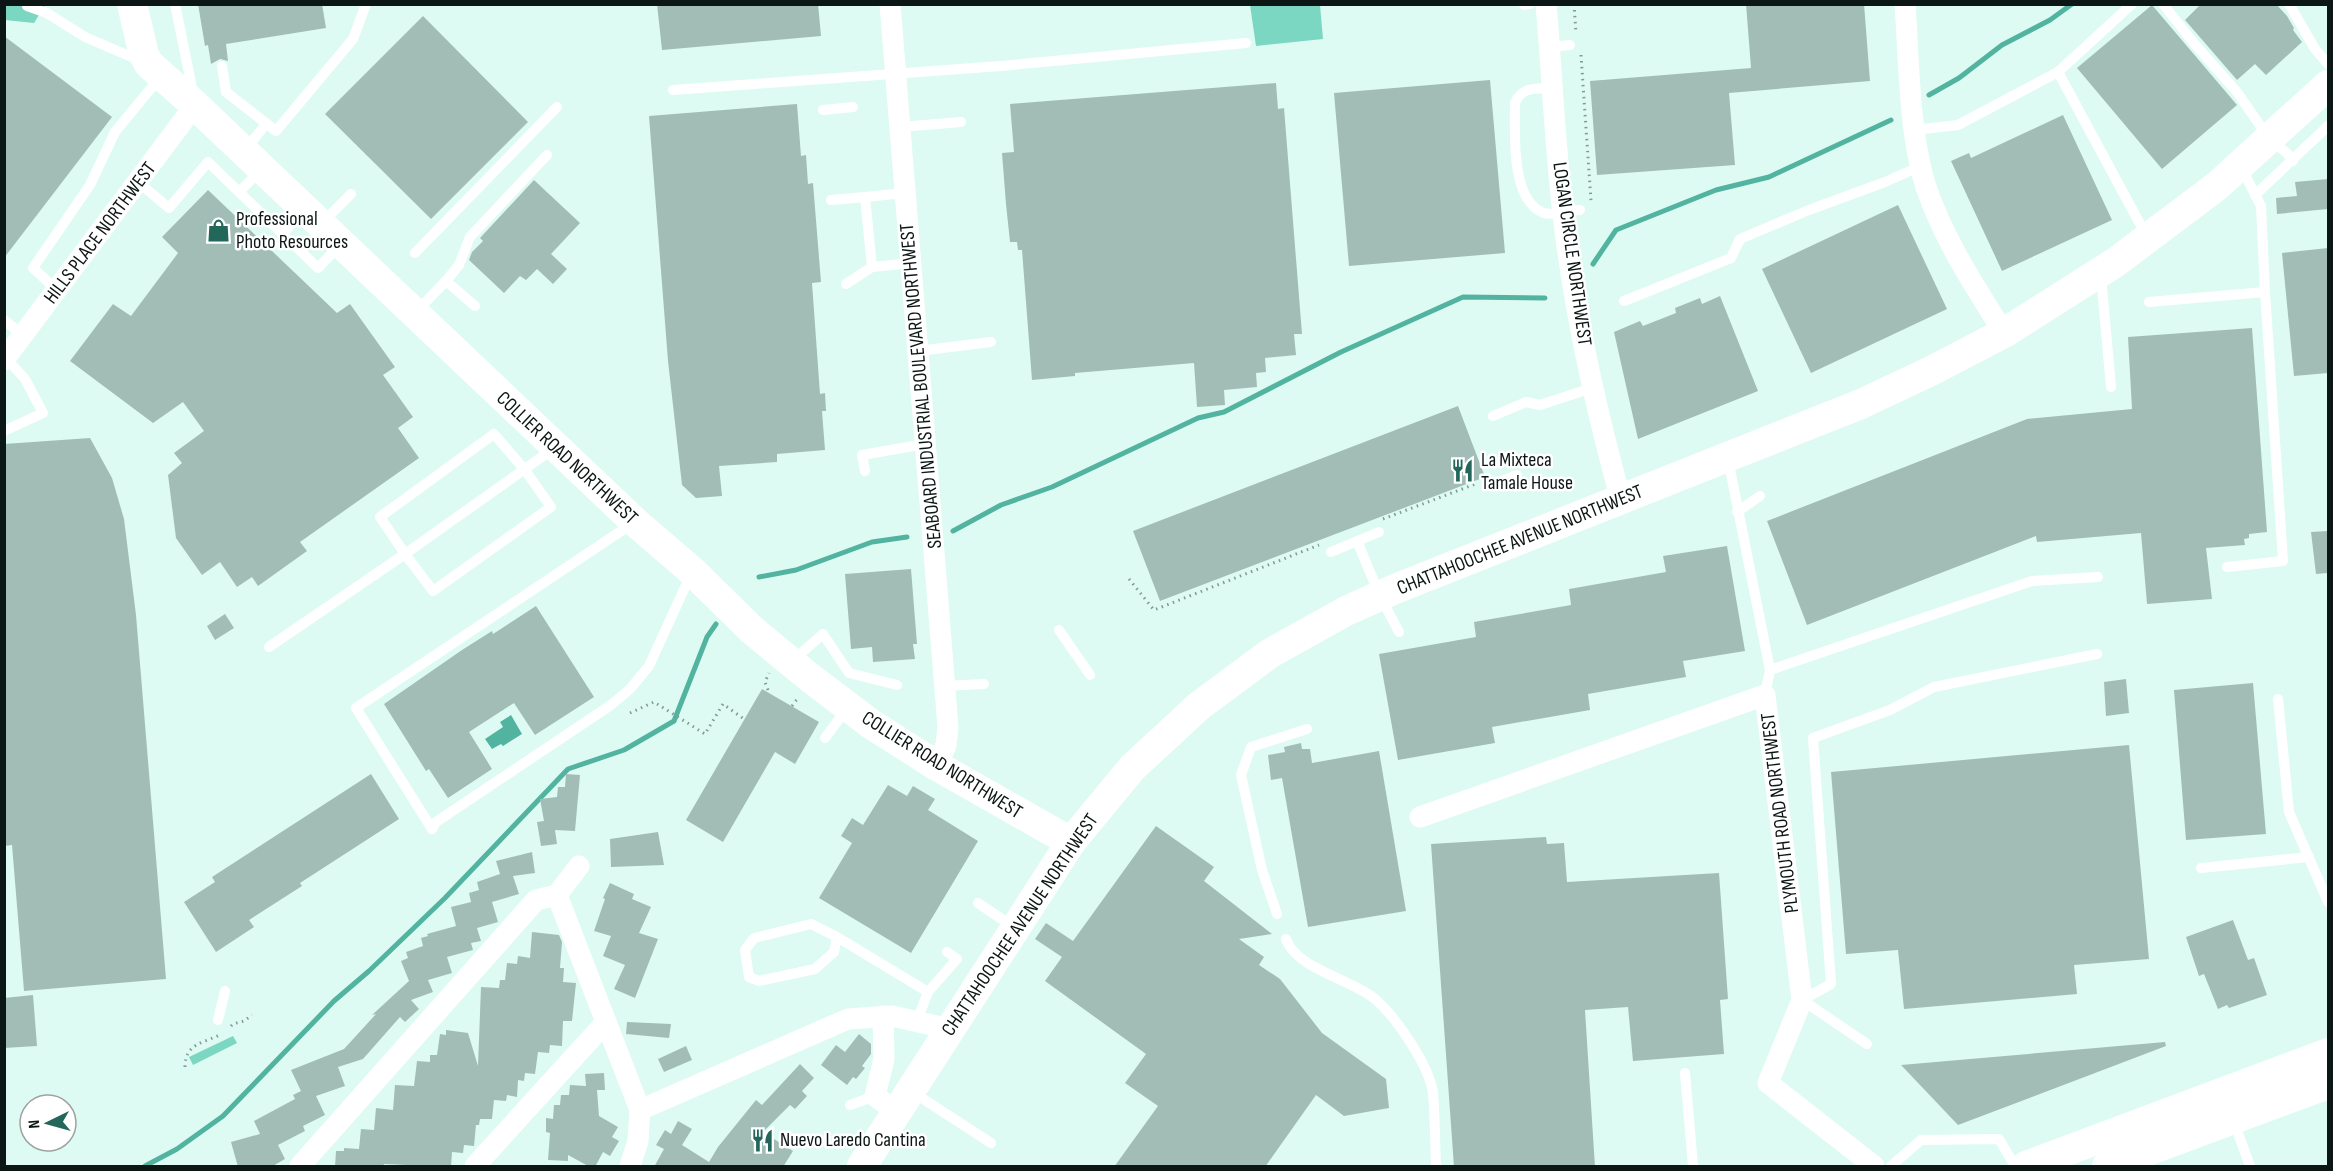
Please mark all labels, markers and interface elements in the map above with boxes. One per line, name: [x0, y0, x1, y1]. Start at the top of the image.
street label: HILLS PLACE NORTHWEST: [39, 157, 161, 309]
street label: LOGAN CIRCLE NORTHWEST: [1547, 161, 1597, 347]
place label: Professional Photo Resources: [236, 207, 348, 254]
shop icon: Professional Photo Resources: [205, 217, 231, 243]
street label: SEABOARD INDUSTRIAL BOULEVARD NORTHWEST: [895, 222, 947, 550]
street label: COLLIER ROAD NORTHWEST: [491, 386, 643, 530]
place label: La Mixteca Tamale House: [1481, 448, 1573, 495]
restaurant icon: La Mixteca Tamale House: [1450, 458, 1476, 484]
street label: CHATTAHOOCHEE AVENUE NORTHWEST: [1394, 480, 1646, 600]
street label: COLLIER ROAD NORTHWEST: [857, 706, 1027, 824]
street label: PLYMOUTH ROAD NORTHWEST: [1756, 711, 1804, 915]
street label: CHATTAHOOCHEE AVENUE NORTHWEST: [937, 809, 1103, 1041]
north arrow: [18, 1093, 78, 1153]
text: N: [25, 1119, 44, 1129]
restaurant icon: Nuevo Laredo Cantina: [749, 1127, 775, 1153]
place label: Nuevo Laredo Cantina: [780, 1128, 926, 1152]

